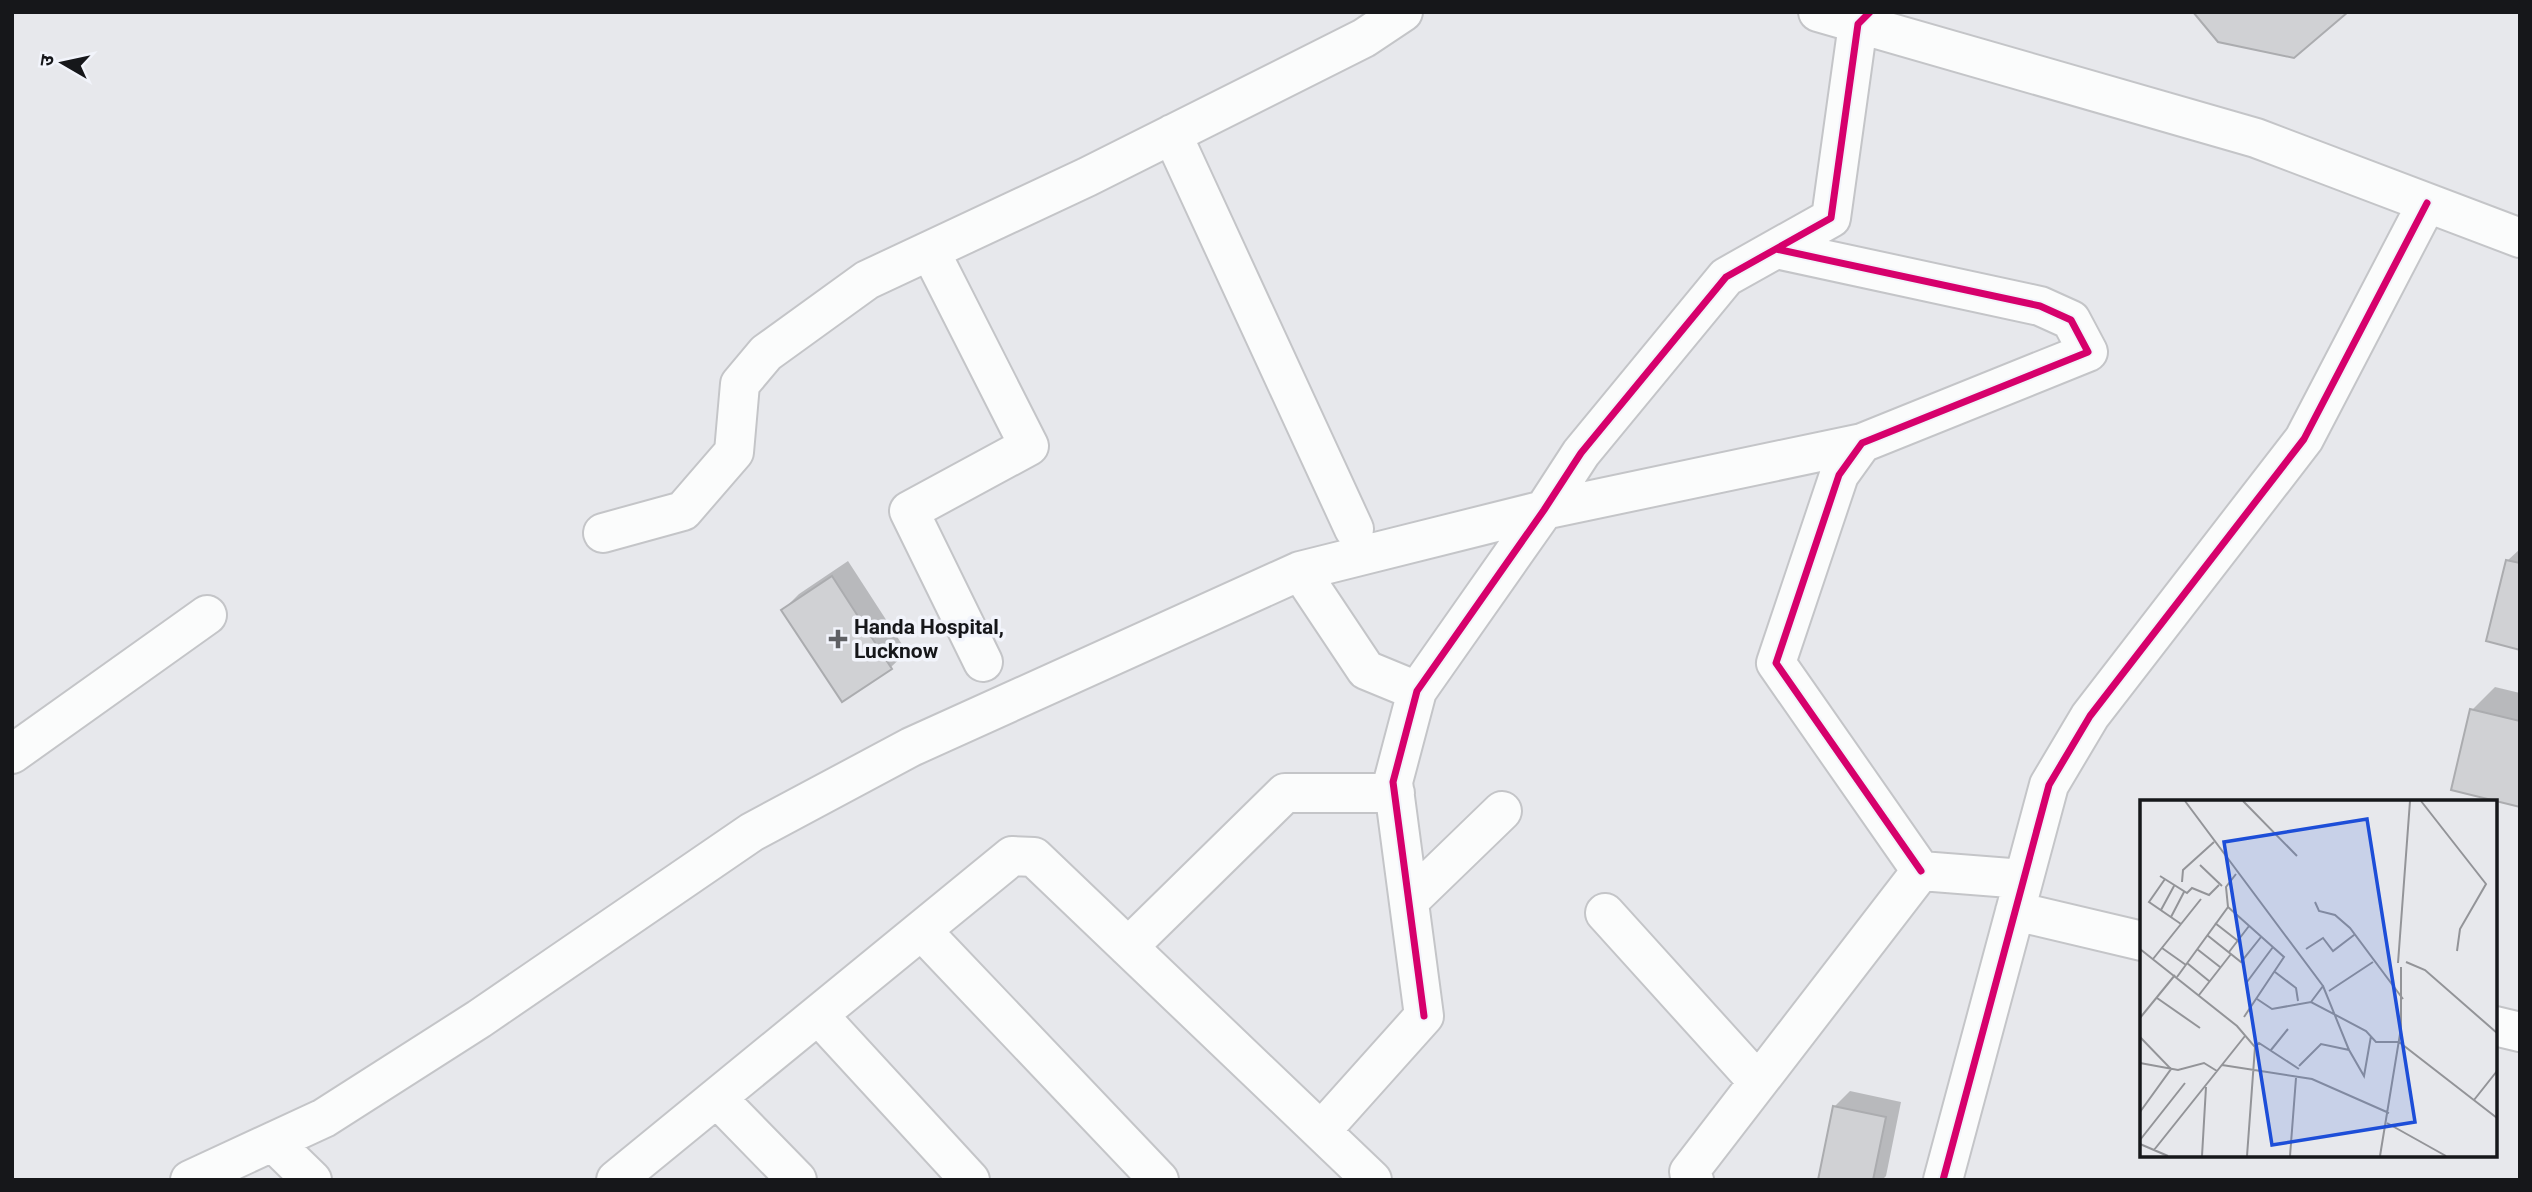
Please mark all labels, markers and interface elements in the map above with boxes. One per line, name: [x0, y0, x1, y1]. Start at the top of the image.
north arrow: [28, 28, 98, 98]
text: उ: [34, 52, 59, 68]
place label: Handa Hospital, Lucknow: [854, 615, 1004, 663]
marker: Handa Hospital, Lucknow: [828, 629, 848, 649]
inset map: [2140, 800, 2497, 1157]

